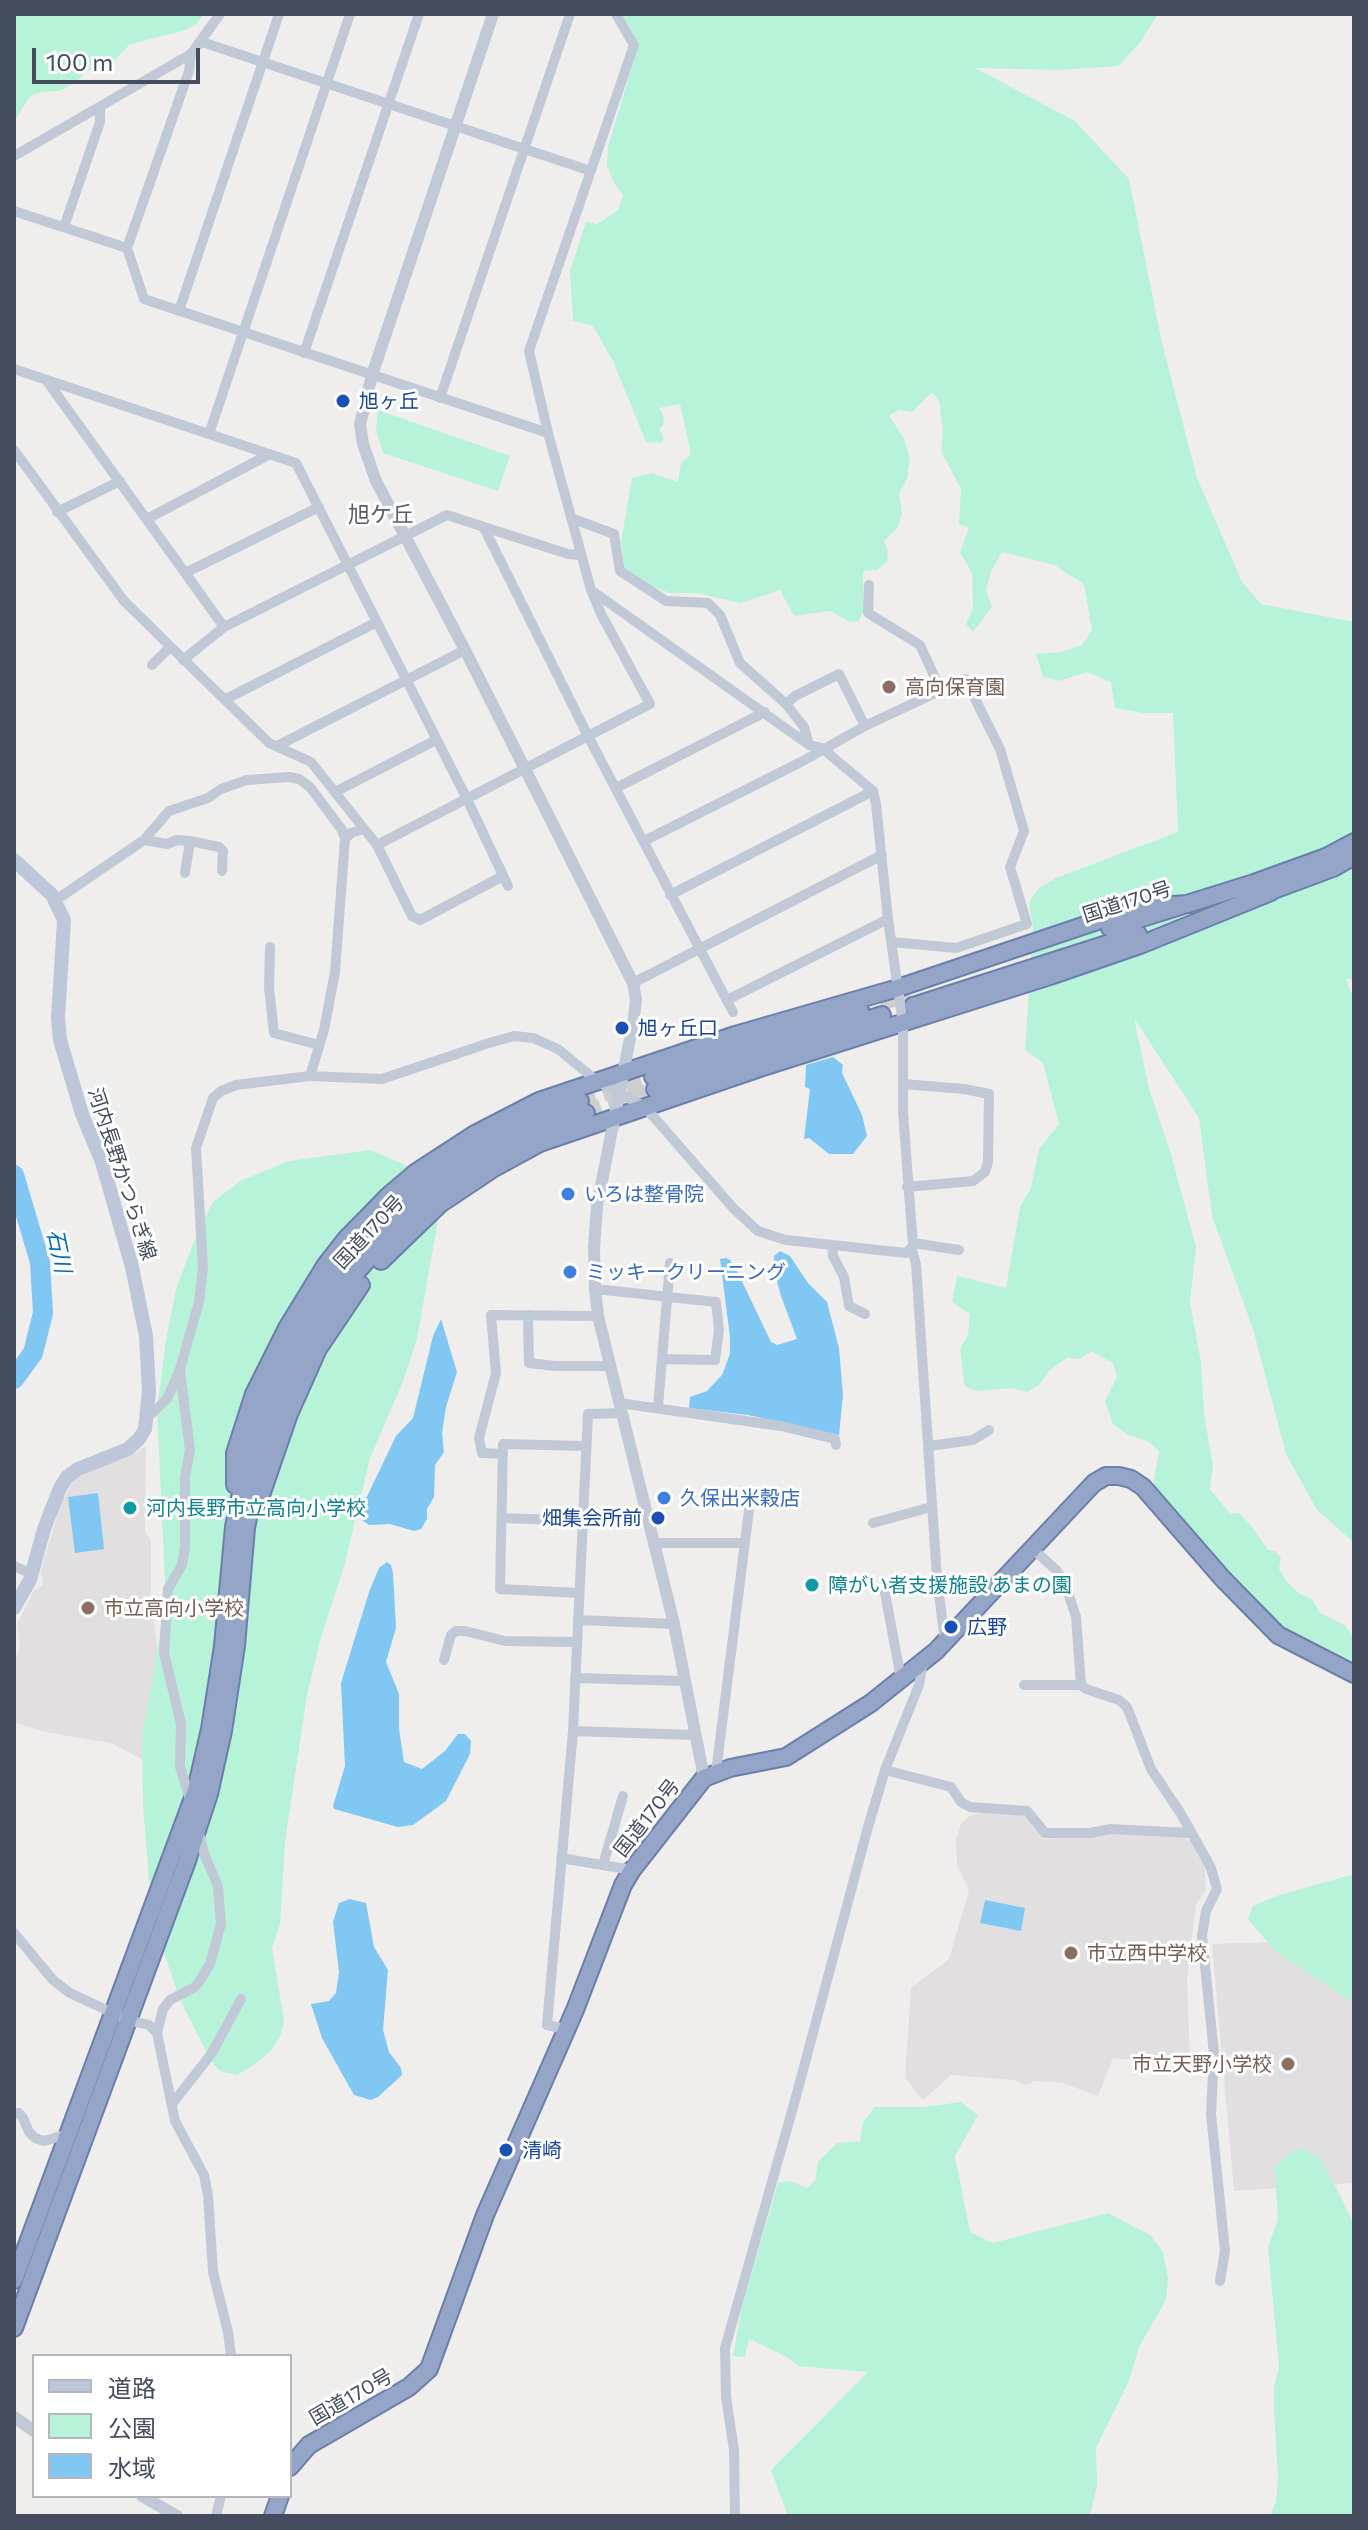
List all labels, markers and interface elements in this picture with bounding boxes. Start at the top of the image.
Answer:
scale bar [36,32,204,82]
text: 100 m [46,47,113,76]
place label: 旭ヶ丘 [359,389,419,413]
marker: 旭ヶ丘 [334,392,352,410]
district label: 旭ケ丘 [348,502,414,528]
place label: 高向保育園 [905,675,1005,699]
marker: 高向保育園 [880,678,898,696]
street label: 国道170号 [1079,876,1175,928]
place label: 旭ヶ丘口 [638,1016,718,1040]
marker: 旭ヶ丘口 [613,1019,631,1037]
street label: 河内長野かつらぎ線 [83,1085,161,1263]
place label: いろは整骨院 [584,1182,704,1206]
marker: いろは整骨院 [559,1185,577,1203]
street label: 国道170号 [329,1190,409,1274]
water label: 石川 [42,1227,76,1275]
place label: ミッキークリーニング [586,1260,786,1284]
marker: ミッキークリーニング [561,1263,579,1281]
place label: 久保出米穀店 [680,1486,800,1510]
marker: 久保出米穀店 [655,1489,673,1507]
place label: 河内長野市立高向小学校 [146,1496,366,1520]
marker: 河内長野市立高向小学校 [121,1499,139,1517]
place label: 畑集会所前 [542,1506,642,1530]
marker: 畑集会所前 [649,1509,667,1527]
place label: 障がい者支援施設 あまの園 [828,1573,1072,1597]
marker: 障がい者支援施設 あまの園 [803,1576,821,1594]
place label: 市立高向小学校 [104,1596,244,1620]
marker: 市立高向小学校 [79,1599,97,1617]
place label: 広野 [967,1615,1007,1639]
marker: 広野 [942,1618,960,1636]
street label: 国道170号 [609,1774,685,1862]
place label: 市立西中学校 [1087,1941,1207,1965]
marker: 市立西中学校 [1062,1944,1080,1962]
place label: 市立天野小学校 [1132,2052,1272,2076]
marker: 市立天野小学校 [1279,2055,1297,2073]
place label: 清崎 [522,2138,562,2162]
marker: 清崎 [497,2141,515,2159]
legend [32,2354,292,2498]
street label: 国道170号 [305,2364,397,2430]
text: 道路 [108,2373,156,2402]
text: 公園 [108,2413,156,2442]
text: 水域 [108,2453,156,2482]

